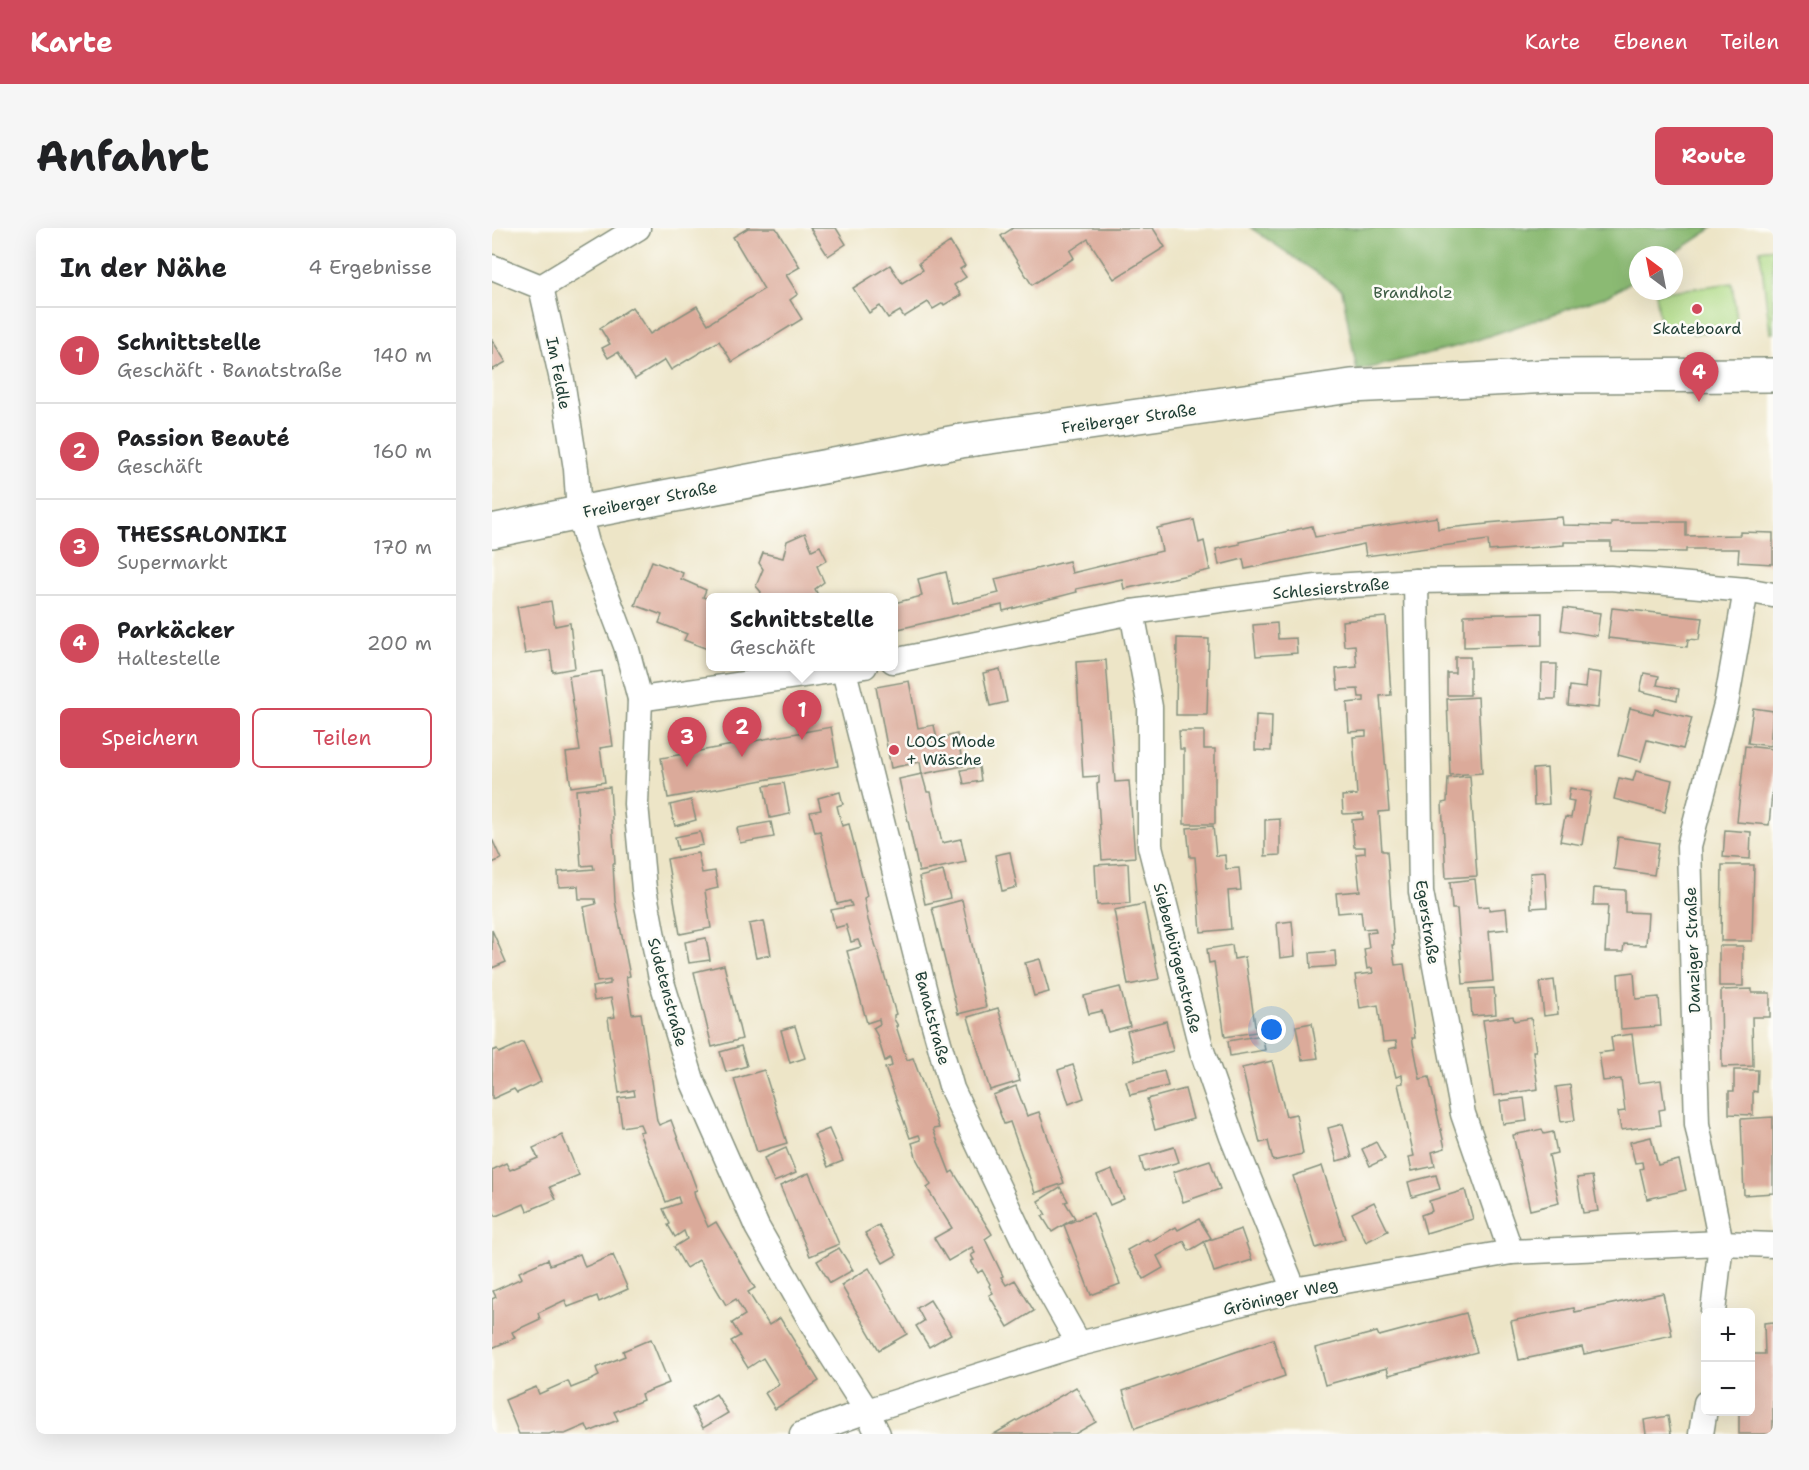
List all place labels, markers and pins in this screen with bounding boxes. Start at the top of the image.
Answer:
marker: Skateboard [1690,302,1704,316]
place label: Skateboard [1653,318,1741,339]
pin: 4 [1680,352,1718,402]
pin: 1 [782,690,822,740]
pin: 2 [722,708,762,757]
pin: 3 [668,718,706,767]
place label: LOOS Mode + Wäsche [906,731,996,770]
marker: LOOS Mode + Wäsche [887,743,901,757]

